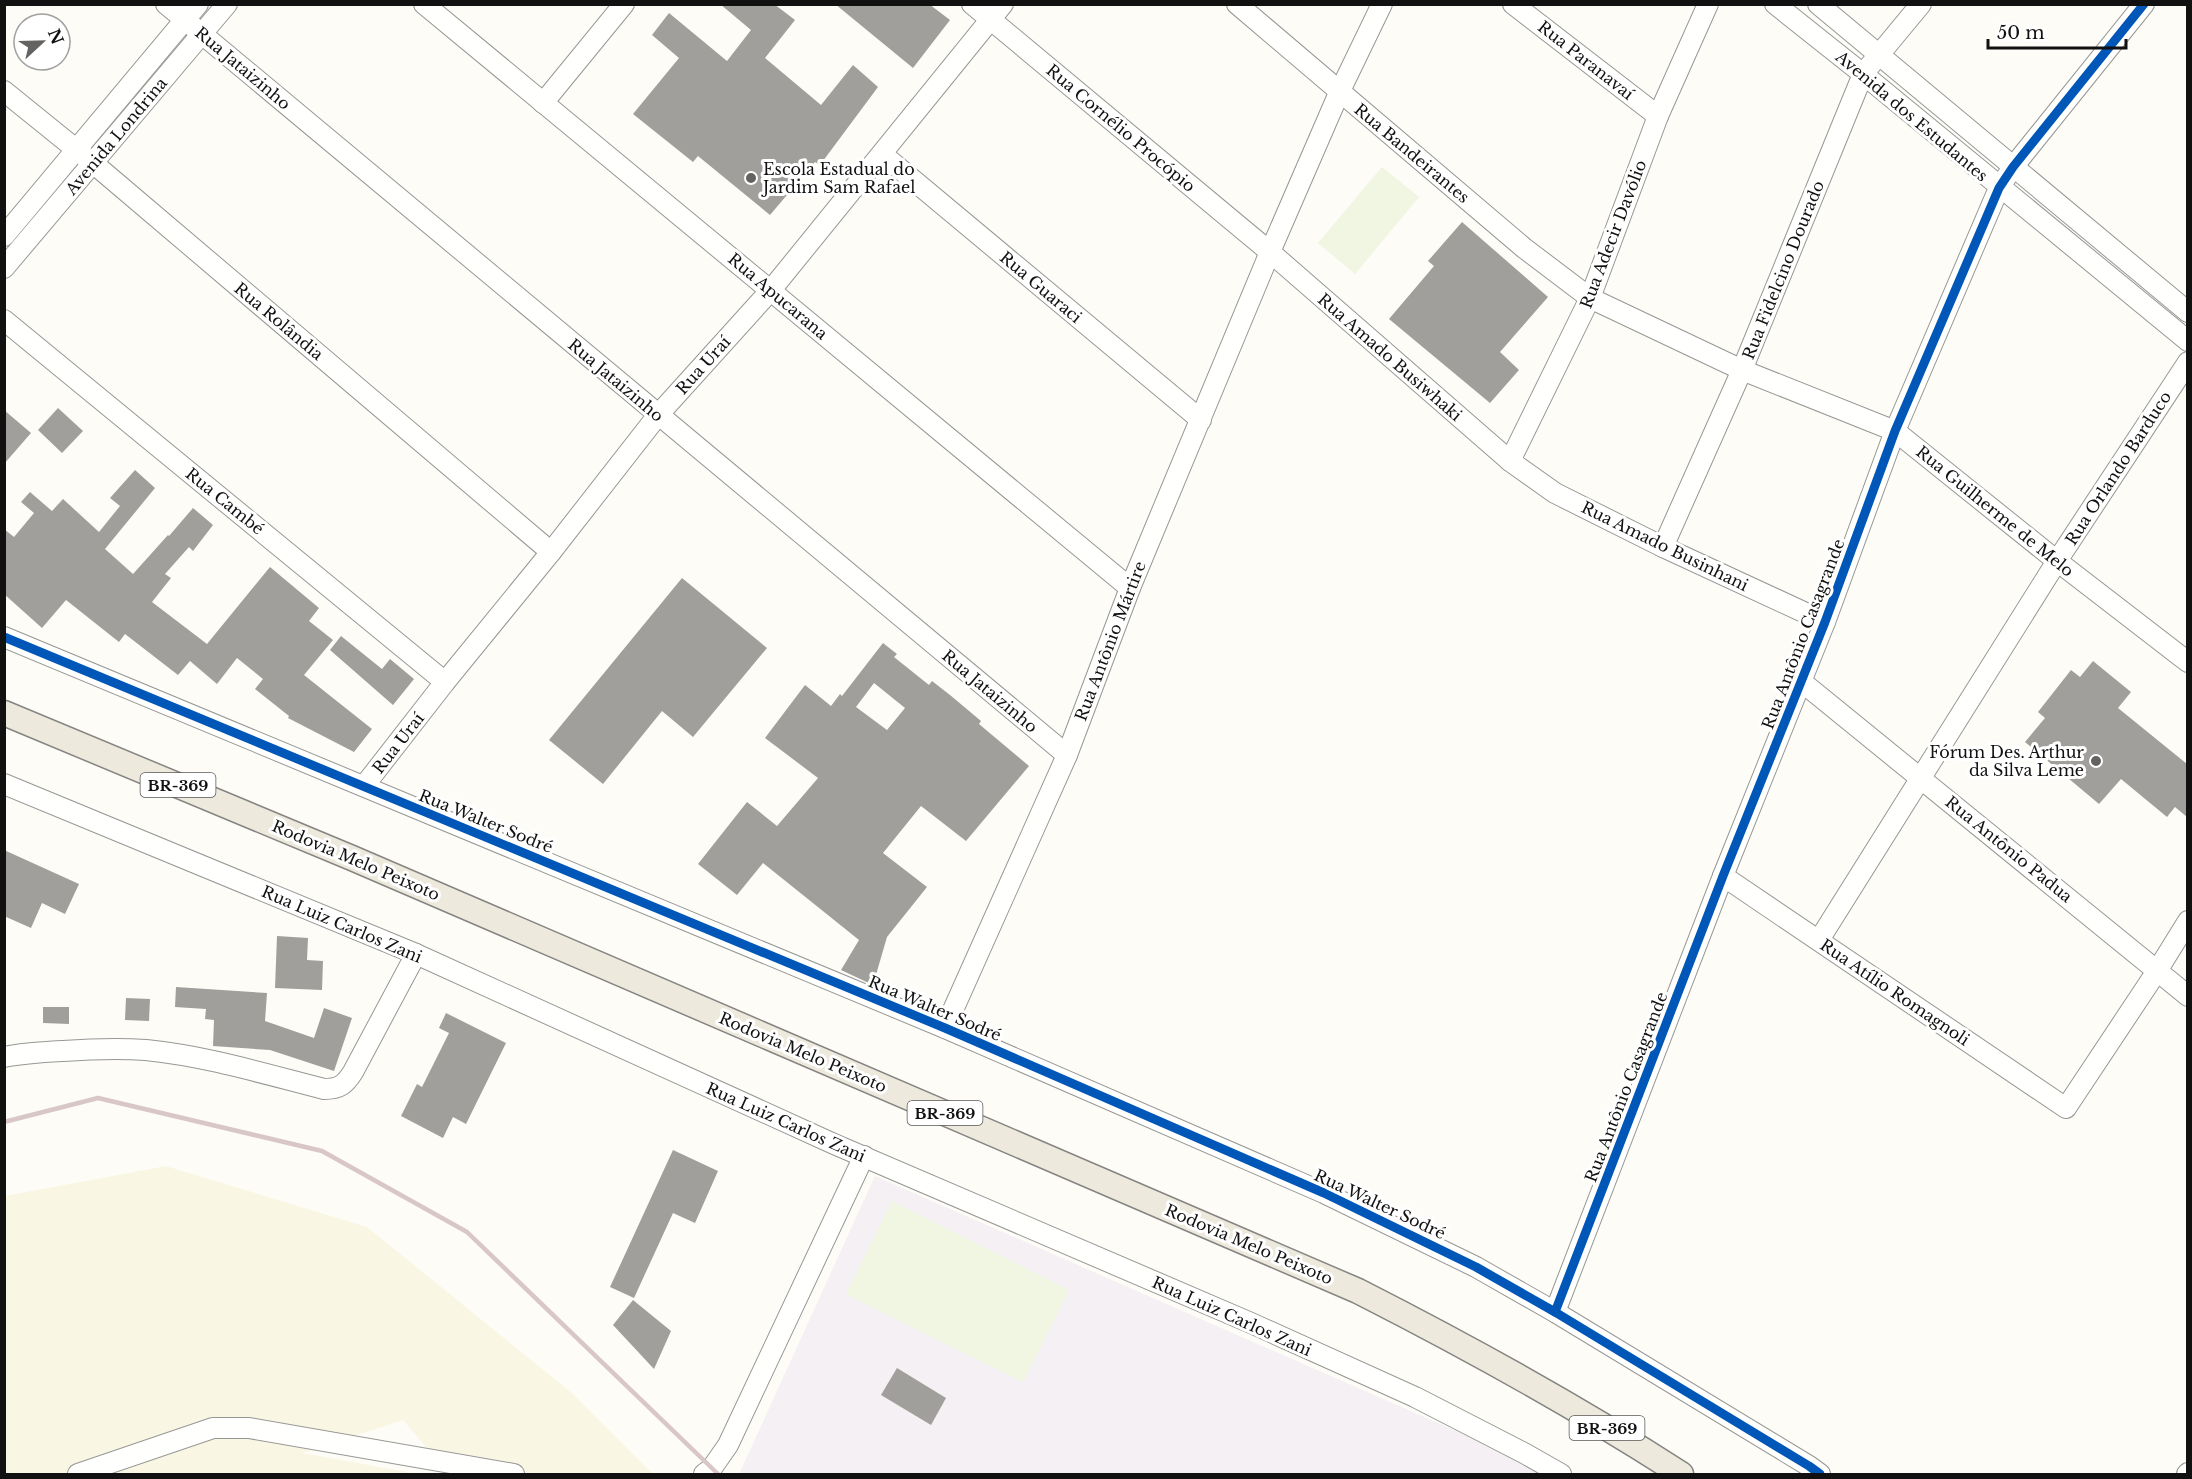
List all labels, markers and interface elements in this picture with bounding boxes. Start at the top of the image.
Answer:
north arrow [12,12,72,72]
scale bar [1988,12,2126,50]
street label: Rua Paranavaí [1534,16,1638,104]
street label: Rua Jataizinho [191,22,295,114]
text: 50 m [1997,22,2045,44]
text: N [44,26,68,47]
street label: Avenida dos Estudantes [1831,46,1992,186]
street label: Rua Cornélio Procópio [1042,60,1200,196]
street label: Avenida Londrina [60,73,171,200]
street label: Rua Bandeirantes [1350,99,1474,207]
street label: Rua Adecir Davólio [1575,157,1651,311]
place label: Escola Estadual do Jardim Sam Rafael [761,159,915,197]
marker: Escola Estadual do Jardim Sam Rafael [744,171,758,185]
street label: Rua Fidelcino Dourado [1738,178,1828,362]
street label: Rua Guaraci [996,247,1086,327]
street label: Rua Apucarana [724,249,832,344]
street label: Rua Rolândia [231,278,328,364]
street label: Rua Amado Busiwhaki [1314,289,1467,425]
street label: Rua Uraí [672,331,735,398]
street label: Rua Jataizinho [564,334,668,426]
street label: Rua Orlando Barduco [2061,387,2175,549]
street label: Rua Guilherme de Melo [1912,441,2078,581]
street label: Rua Cambé [182,463,268,539]
street label: Rua Amado Businhani [1578,497,1752,595]
street label: Rua Antônio Casagrande [1757,536,1849,732]
street label: Rua Antônio Mártire [1070,558,1150,724]
street label: Rua Jataizinho [938,645,1042,737]
street label: Rua Uraí [368,708,428,777]
place label: Fórum Des. Arthur da Silva Leme [1929,742,2084,780]
marker: Fórum Des. Arthur da Silva Leme [2089,754,2103,768]
road number: BR-369 [140,773,216,797]
street label: Rua Walter Sodré [416,785,556,857]
street label: Rua Antônio Padua [1942,792,2077,906]
street label: Rodovia Melo Peixoto [269,816,443,904]
street label: Rua Luiz Carlos Zani [259,881,426,967]
street label: Rua Atílio Romagnoli [1816,934,1974,1050]
street label: Rua Walter Sodré [865,971,1005,1045]
street label: Rua Antônio Casagrande [1580,989,1672,1185]
street label: Rodovia Melo Peixoto [716,1008,890,1096]
street label: Rua Luiz Carlos Zani [703,1078,869,1166]
road number: BR-369 [908,1101,982,1125]
street label: Rua Walter Sodré [1311,1165,1449,1243]
street label: Rodovia Melo Peixoto [1162,1200,1336,1288]
street label: Rua Luiz Carlos Zani [1149,1272,1315,1360]
road number: BR-369 [1570,1416,1644,1440]

